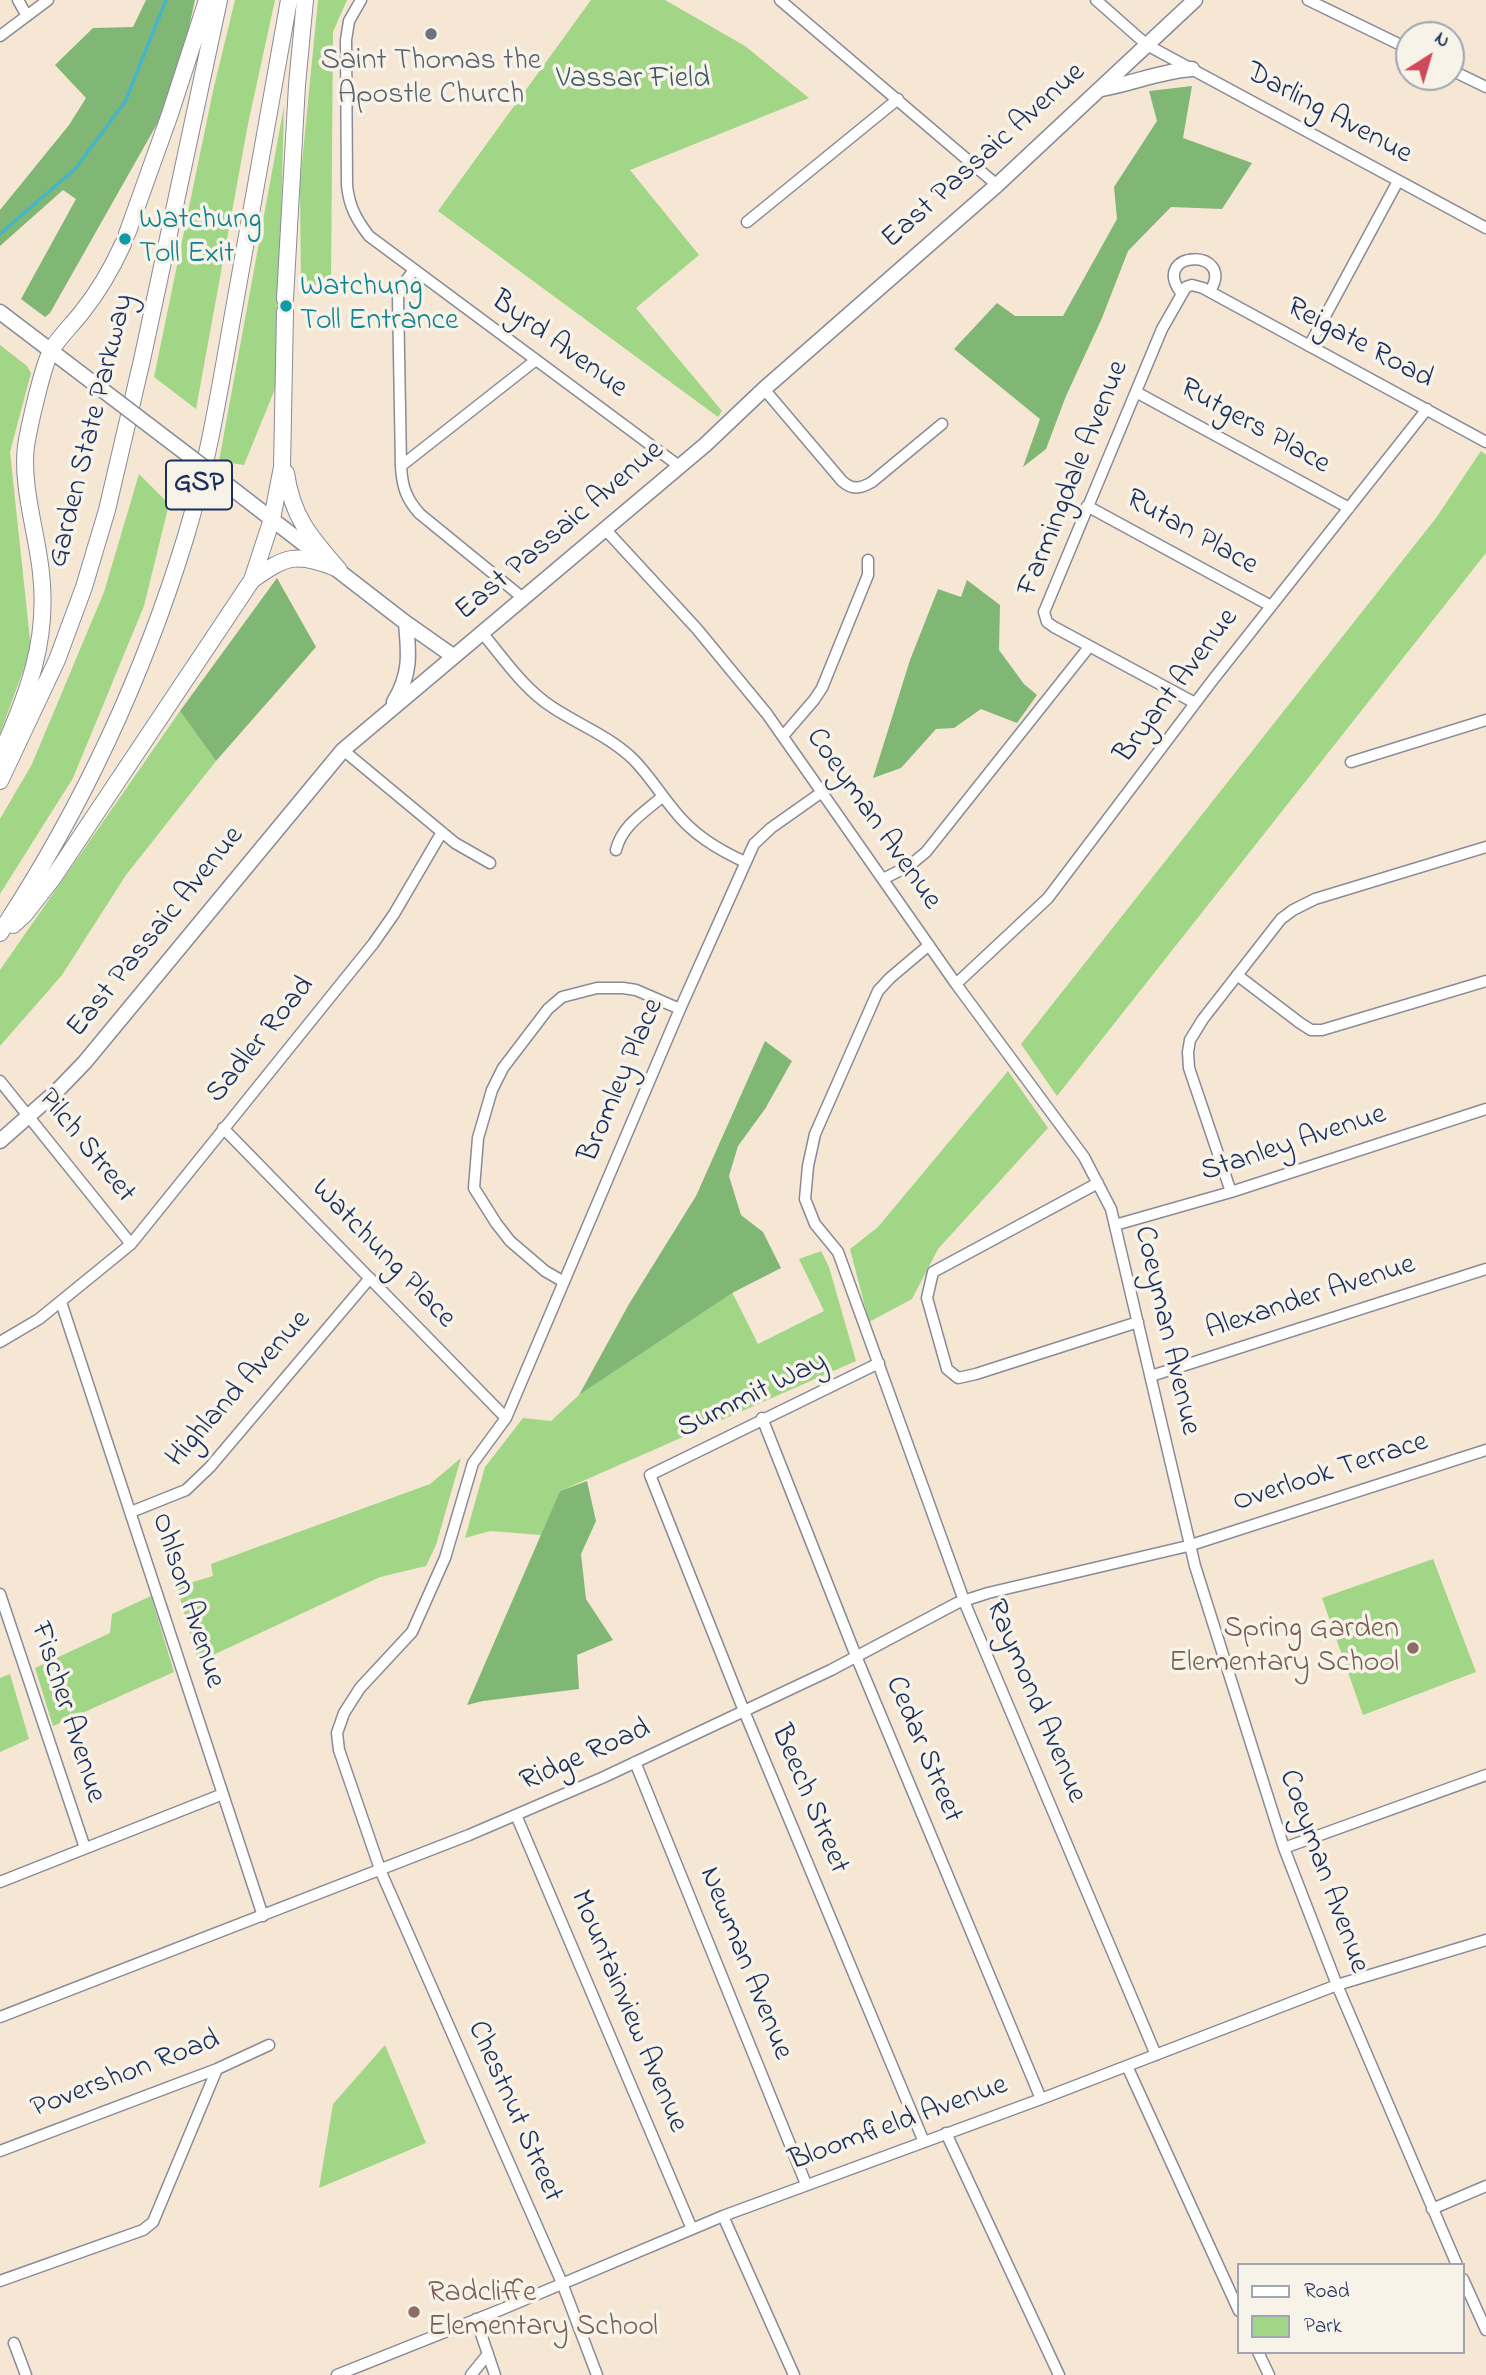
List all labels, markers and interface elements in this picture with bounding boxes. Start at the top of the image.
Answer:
north arrow [1395,21,1465,91]
marker: Saint Thomas the Apostle Church [423,26,439,42]
text: N [1428,26,1455,55]
place label: Saint Thomas the Apostle Church [321,45,541,116]
street label: East Passaic Avenue [876,56,1094,258]
street label: Darling Avenue [1239,56,1417,174]
park label: Vassar Field [556,63,710,99]
place label: Watchung Toll Exit [139,204,261,274]
marker: Watchung Toll Exit [117,231,133,247]
place label: Watchung Toll Entrance [300,271,458,342]
street label: Byrd Avenue [483,284,633,408]
street label: Garden State Parkway [42,291,144,571]
street label: Reigate Road [1279,291,1439,399]
marker: Watchung Toll Entrance [278,298,294,314]
street label: Farmingdale Avenue [1011,356,1139,602]
street label: Rutgers Place [1173,372,1335,484]
street label: East Passaic Avenue [449,434,673,630]
road number: GSP [166,461,232,510]
street label: Rutan Place [1119,483,1263,585]
street label: Bryant Avenue [1108,603,1248,771]
street label: Coeyman Avenue [796,722,948,918]
street label: East Passaic Avenue [61,820,253,1046]
street label: Sadler Road [200,970,324,1112]
street label: Bromley Place [572,994,674,1168]
street label: Pilch Street [28,1083,142,1211]
street label: Stanley Avenue [1197,1098,1391,1192]
street label: Watchung Place [302,1173,462,1337]
street label: Coeyman Avenue [1123,1223,1207,1439]
street label: Alexander Avenue [1202,1248,1420,1350]
street label: Highland Avenue [160,1304,320,1476]
street label: Summit Way [672,1345,834,1449]
street label: Overlook Terrace [1229,1426,1433,1522]
street label: Ohlson Avenue [141,1509,231,1693]
street label: Raymond Avenue [975,1595,1093,1809]
place label: Spring Garden Elementary School [1169,1613,1399,1684]
street label: Fischer Avenue [20,1618,112,1808]
marker: Spring Garden Elementary School [1405,1640,1421,1656]
street label: Cedar Street [875,1671,969,1829]
street label: Ridge Road [515,1712,657,1802]
street label: Beech Street [761,1720,855,1880]
street label: Coeyman Avenue [1269,1765,1375,1979]
street label: Newman Avenue [689,1862,799,2066]
street label: Mountainview Avenue [560,1886,694,2138]
street label: Chestnut Street [457,2016,569,2208]
street label: Povershon Road [27,2024,225,2128]
street label: Bloomfield Avenue [785,2069,1013,2181]
legend [1238,2263,1465,2354]
place label: Radcliffe Elementary School [428,2277,658,2348]
text: Road [1304,2277,1350,2307]
marker: Radcliffe Elementary School [406,2304,422,2320]
text: Park [1304,2312,1342,2342]

